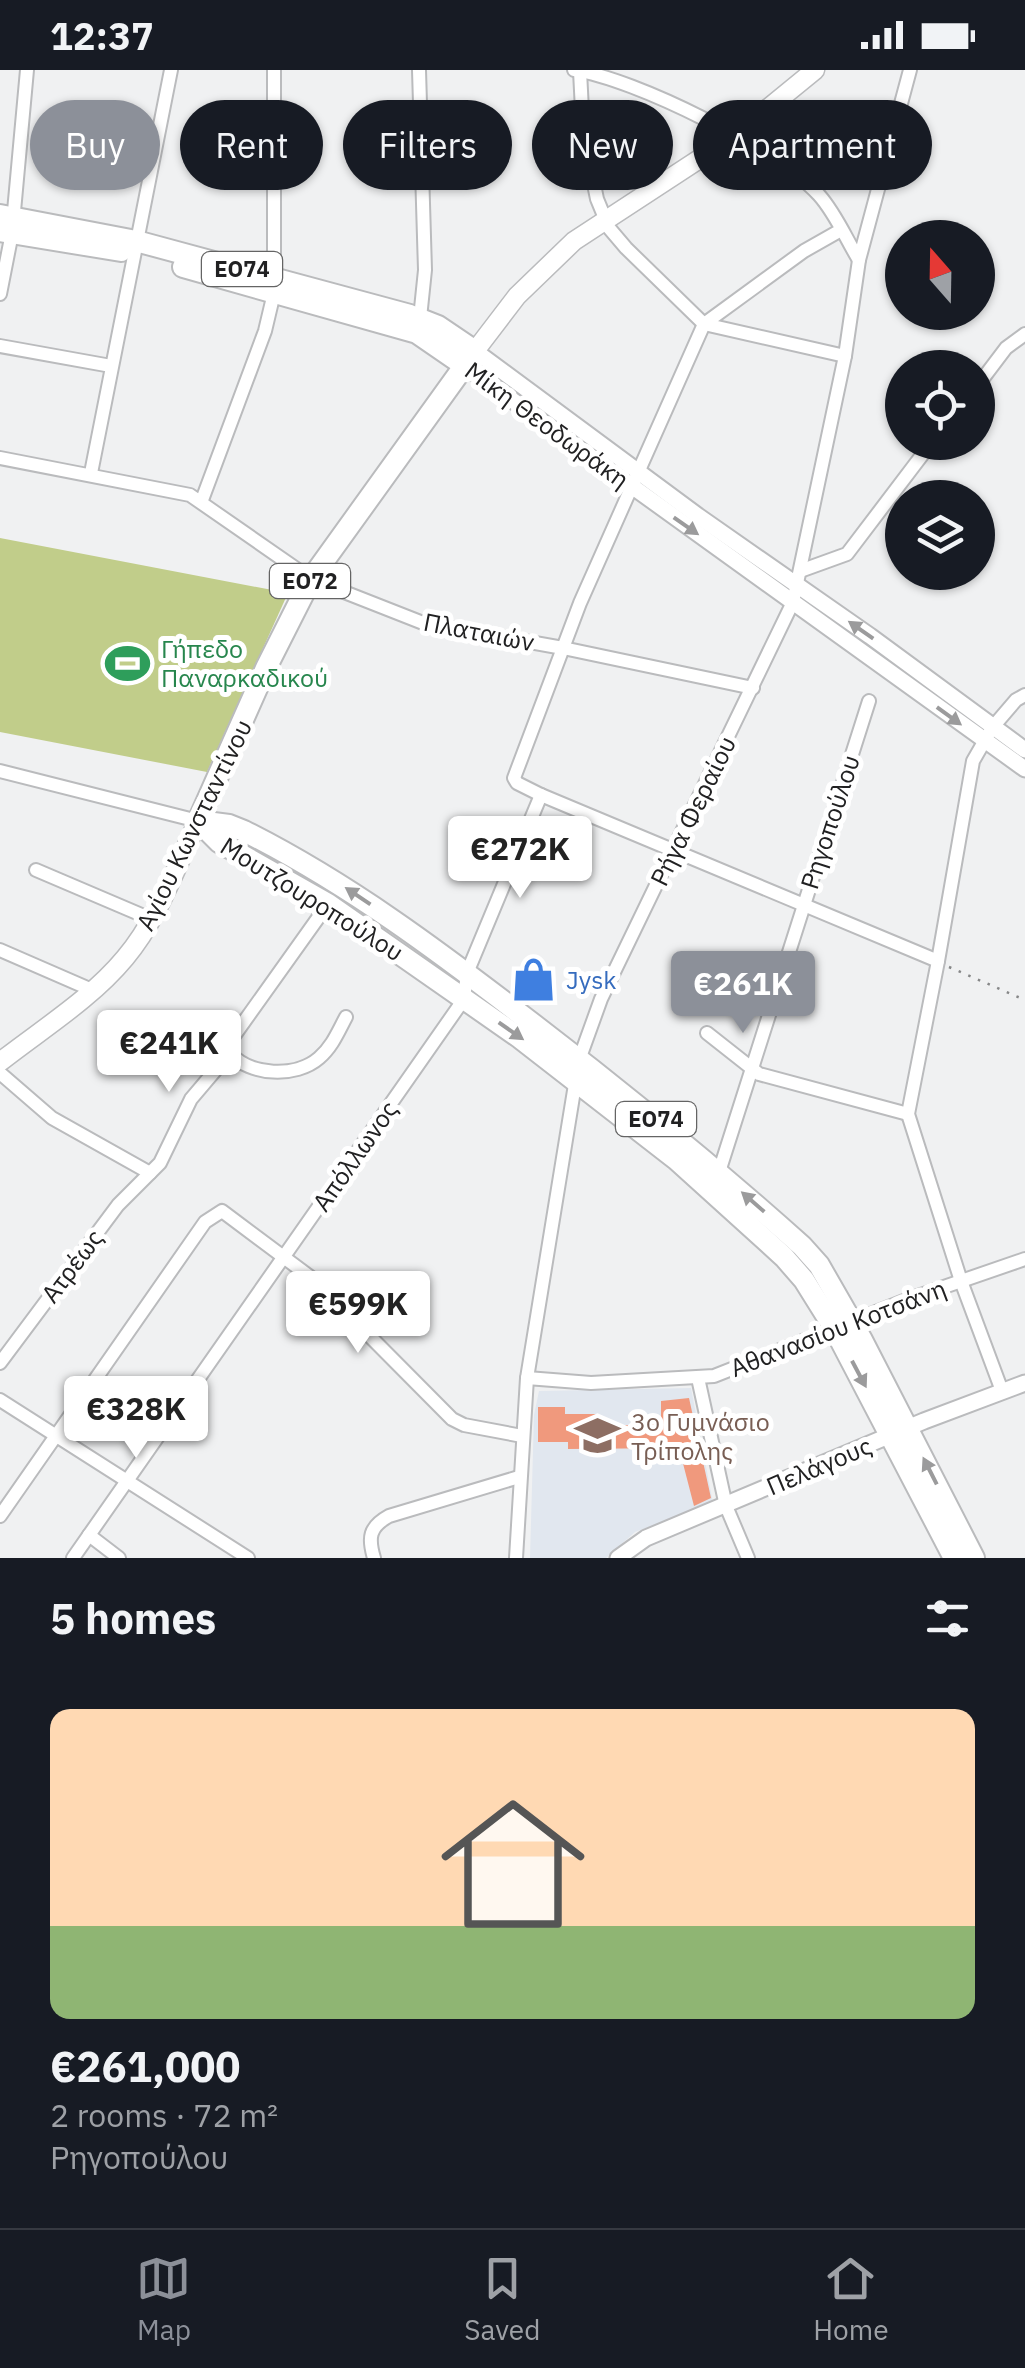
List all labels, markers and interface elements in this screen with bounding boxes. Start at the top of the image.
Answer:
text: 12:37 [50,11,154,60]
chip: Buy [30,100,160,190]
chip: Rent [180,100,323,190]
chip: Filters [343,100,512,190]
chip: New [532,100,673,190]
chip: Apartment [693,100,932,190]
north arrow [885,220,995,330]
map controls [885,220,995,590]
road number: ΕΟ74 [202,252,282,286]
button: locate [885,350,995,460]
street label: Μίκη Θεοδωράκη [459,354,636,495]
button: layers [885,480,995,590]
one-way arrow [672,516,699,535]
road number: ΕΟ72 [270,564,350,598]
street label: Πλαταιών [421,605,537,658]
one-way arrow [848,621,875,641]
place label: Γήπεδο Παναρκαδικού [161,632,328,694]
sports icon: Γήπεδο Παναρκαδικού [104,639,152,687]
one-way arrow [936,706,963,725]
street label: Αγίου Κωνσταντίνου [128,714,259,936]
street label: Ρήγα Φεραίου [642,730,743,891]
street label: Ρηγοπούλου [792,750,867,893]
pin: €272K [450,816,590,901]
text: €272K [470,827,570,869]
street label: Μουτζουροπούλου [215,829,410,968]
one-way arrow [344,888,372,906]
pin: €261K [673,951,813,1036]
shop icon: Jysk [509,956,557,1004]
text: €261K [693,962,793,1004]
place label: Jysk [566,963,616,996]
pin: €241K [99,1010,239,1095]
text: €241K [119,1021,219,1063]
one-way arrow [497,1021,524,1040]
street label: Απόλλωνος [304,1094,405,1218]
road number: ΕΟ74 [616,1102,696,1136]
one-way arrow [741,1192,766,1214]
street label: Ατρέως [33,1222,110,1309]
pin: €599K [288,1271,428,1356]
street label: Αθανασίου Κοτσάνη [725,1271,951,1384]
text: €599K [308,1282,408,1324]
one-way arrow [851,1360,868,1389]
pin: €328K [66,1376,206,1461]
text: €328K [86,1387,186,1429]
place label: 3ο Γυμνάσιο Τρίπολης [631,1405,770,1467]
school or university icon: 3ο Γυμνάσιο Τρίπολης [574,1412,622,1460]
street label: Πελάγους [761,1429,877,1502]
one-way arrow [922,1456,939,1485]
text: 5 homes [50,1591,216,1646]
icon: filters [920,1591,975,1646]
icon: home [423,1774,603,1954]
text: €261,000 [50,2039,241,2094]
text: 2 rooms · 72 m² [50,2094,278,2136]
text: Ρηγοπούλου [50,2136,229,2178]
tab: Map [136,2251,191,2348]
tab: Saved [464,2251,540,2348]
tab: Home [813,2251,889,2348]

